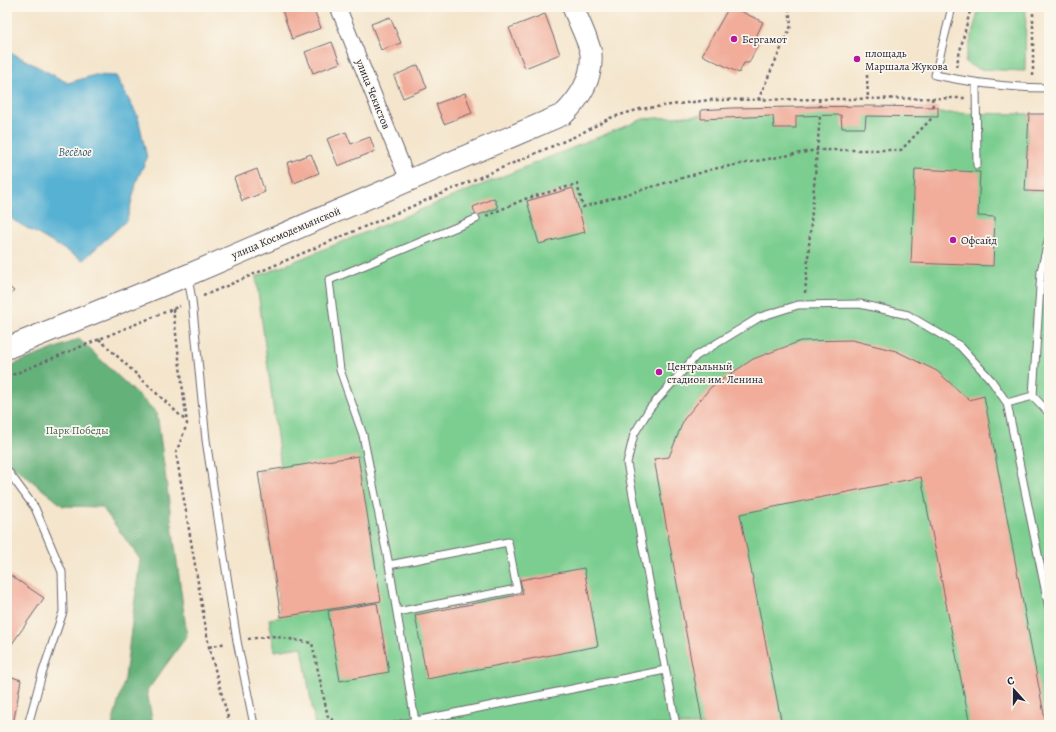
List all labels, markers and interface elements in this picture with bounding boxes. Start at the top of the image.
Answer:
place label: Бергамот [742,32,787,47]
marker: Бергамот [729,34,739,44]
place label: площадь Маршала Жукова [865,46,949,74]
marker: площадь Маршала Жукова [852,54,862,64]
street label: улица Чекистов [352,56,394,131]
water label: Весёлое [58,144,92,160]
street label: улица Космодемьянской [228,203,343,263]
place label: Офсайд [961,233,997,248]
marker: Офсайд [948,235,958,245]
place label: Центральный стадион им. Ленина [667,359,764,387]
marker: Центральный стадион им. Ленина [654,367,664,377]
park label: Парк Победы [45,423,109,438]
north arrow [994,670,1034,710]
text: С [1005,673,1017,689]

